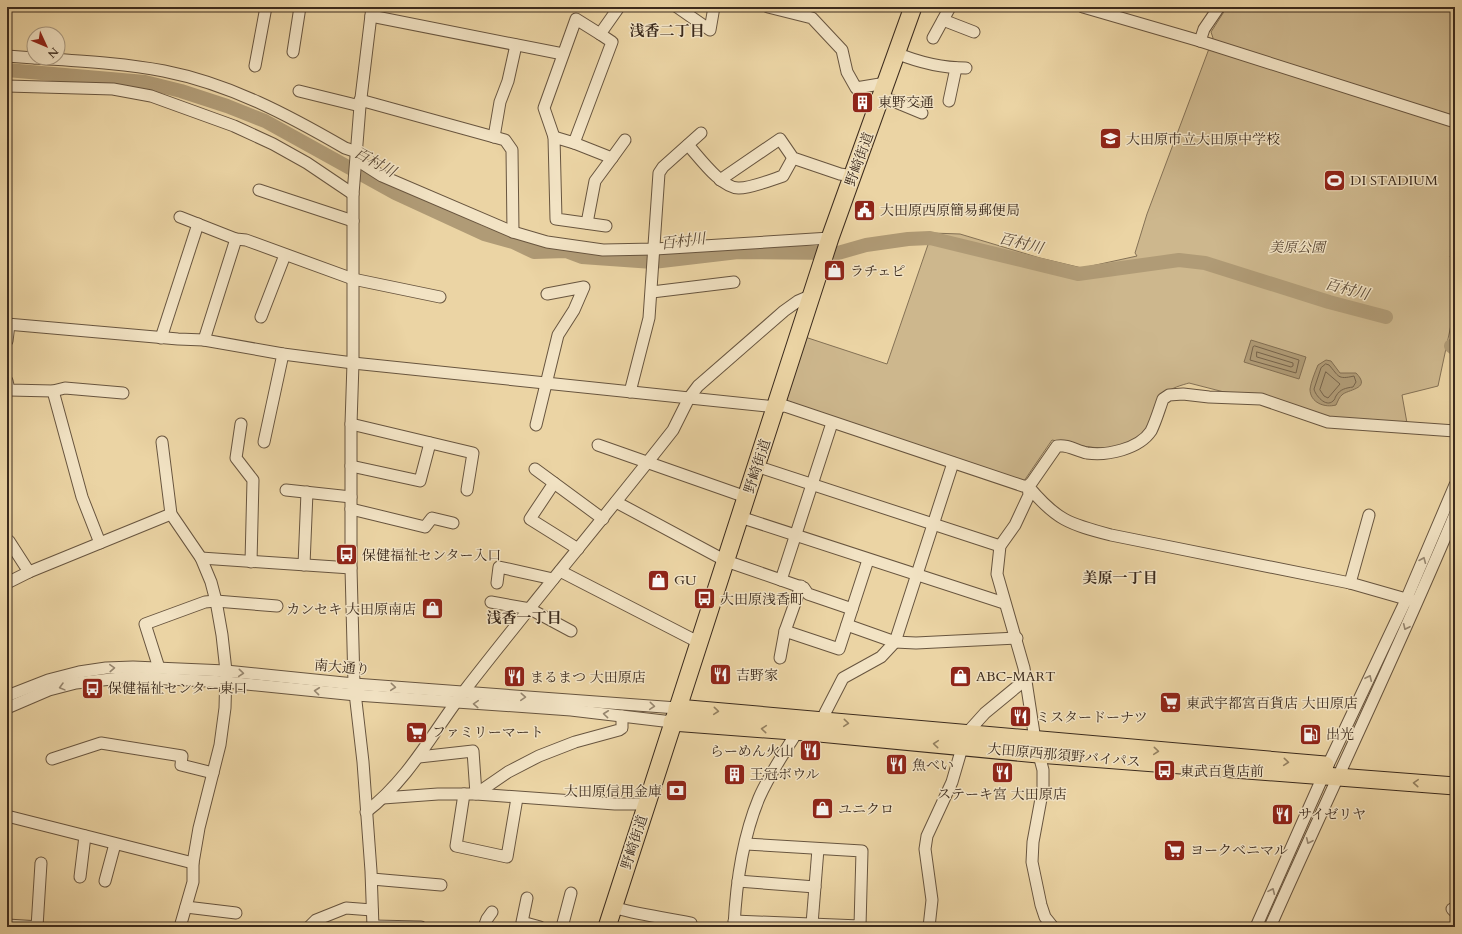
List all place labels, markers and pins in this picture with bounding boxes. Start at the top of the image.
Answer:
building icon: 東野交通 [850,89,876,115]
place label: 東野交通 [878,93,934,112]
school or university icon: 大田原市立大田原中学校 [1098,126,1124,152]
place label: 大田原市立大田原中学校 [1126,130,1280,149]
sports icon: DI STADIUM [1322,167,1348,193]
place label: DI STADIUM [1350,171,1438,190]
public building icon: 大田原西原簡易郵便局 [852,197,878,223]
place label: 大田原西原簡易郵便局 [880,201,1020,220]
shop icon: ラチェピ [822,258,848,284]
place label: ラチェピ [850,262,906,281]
bus stop icon: 保健福祉センター入口 [333,542,359,568]
place label: 保健福祉センター入口 [362,546,501,565]
shop icon: GU [646,567,672,593]
place label: GU [674,571,697,590]
bus stop icon: 大田原浅香町 [692,586,718,612]
place label: 大田原浅香町 [720,590,804,609]
shop icon: カンセキ 大田原南店 [419,596,445,622]
place label: カンセキ 大田原南店 [286,600,416,619]
restaurant icon: 吉野家 [708,662,734,688]
shop icon: ABC-MART [948,663,974,689]
restaurant icon: まるまつ 大田原店 [502,664,528,690]
place label: 吉野家 [736,666,778,685]
place label: ABC-MART [976,667,1056,686]
place label: まるまつ 大田原店 [530,668,646,687]
bus stop icon: 保健福祉センター東口 [80,675,106,701]
place label: 保健福祉センター東口 [108,679,247,698]
supermarket icon: 東武宇都宮百貨店 大田原店 [1157,690,1183,716]
place label: 東武宇都宮百貨店 大田原店 [1186,694,1358,713]
restaurant icon: ミスタードーナツ [1007,704,1033,730]
place label: ミスタードーナツ [1036,708,1148,727]
supermarket icon: ファミリーマート [404,719,430,745]
fuel station icon: 出光 [1297,721,1323,747]
place label: ファミリーマート [432,723,544,742]
place label: 出光 [1326,725,1354,744]
restaurant icon: らーめん火山 [797,738,823,764]
place label: らーめん火山 [710,742,794,761]
restaurant icon: 魚べい [883,752,909,778]
place label: 魚べい [912,756,954,775]
bus stop icon: 東武百貨店前 [1151,758,1177,784]
restaurant icon: ステーキ宮 大田原店 [989,759,1015,785]
building icon: 王冠ボウル [721,761,747,787]
place label: 東武百貨店前 [1180,762,1264,781]
place label: 王冠ボウル [750,765,820,784]
bank icon: 大田原信用金庫 [664,778,690,804]
place label: 大田原信用金庫 [564,782,662,801]
place label: ステーキ宮 大田原店 [937,785,1067,804]
shop icon: ユニクロ [809,796,835,822]
place label: ユニクロ [838,800,894,819]
restaurant icon: サイゼリヤ [1270,801,1296,827]
place label: サイゼリヤ [1298,805,1366,824]
supermarket icon: ヨークベニマル [1162,837,1188,863]
place label: ヨークベニマル [1190,841,1288,860]

